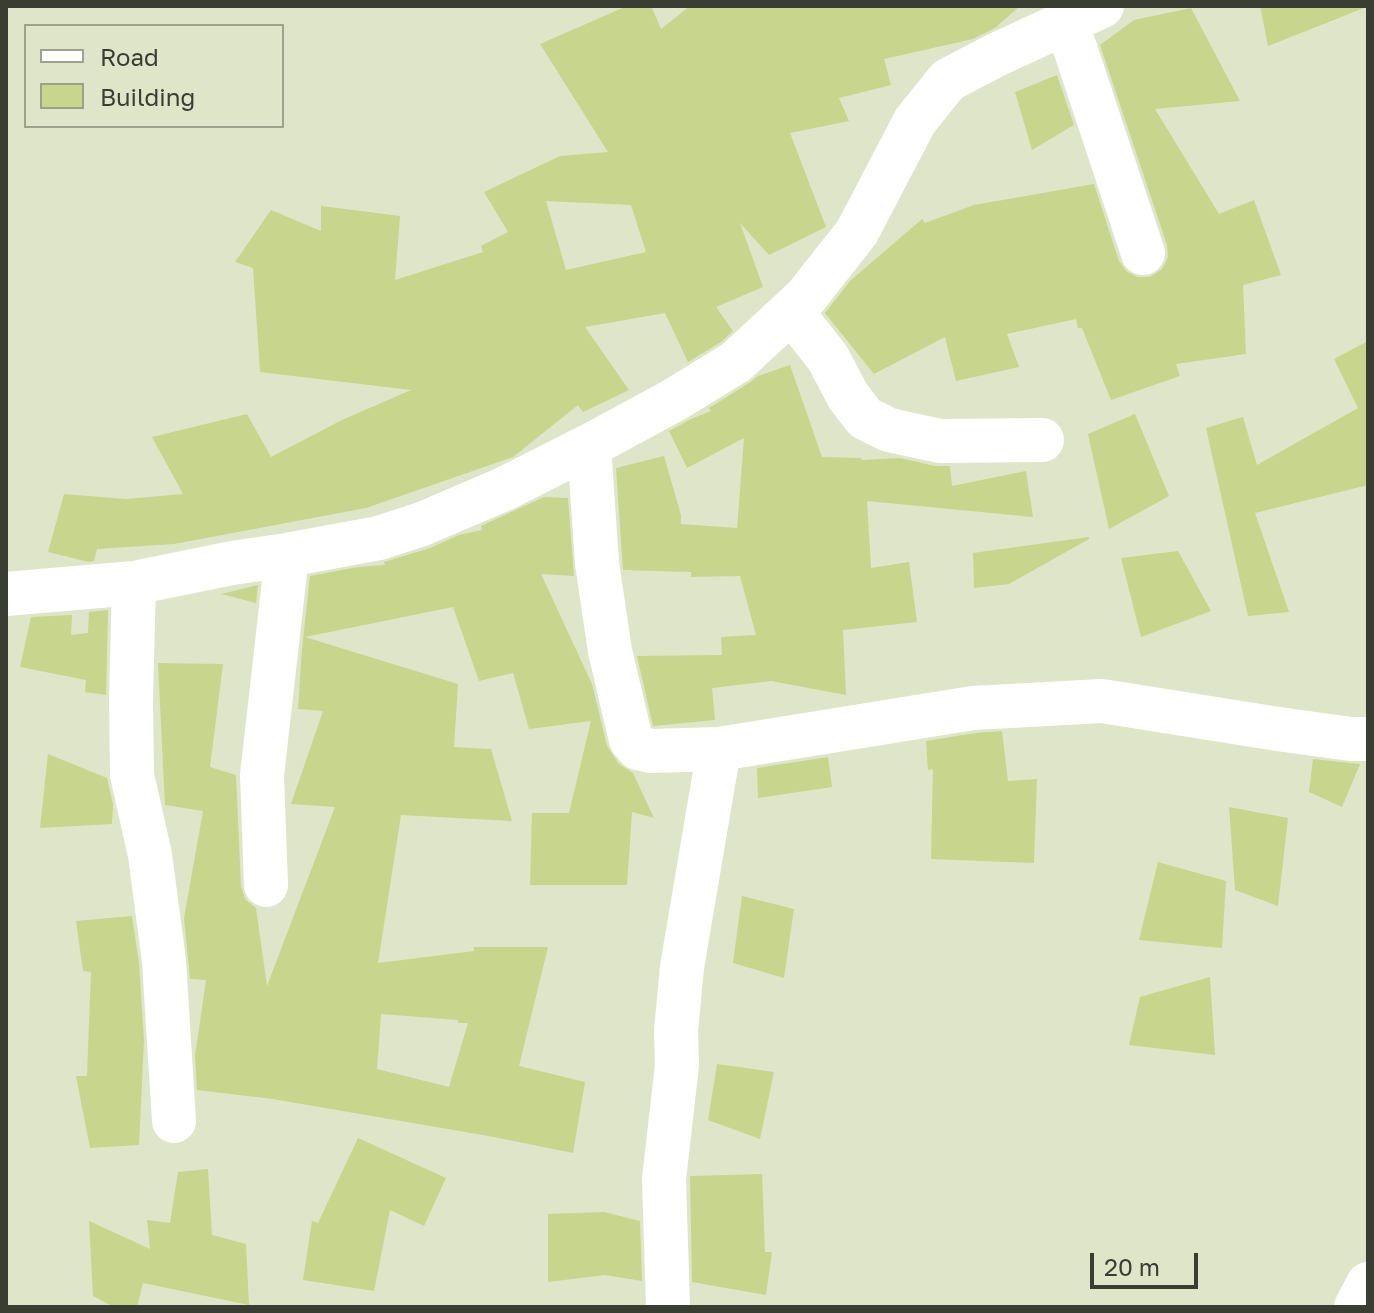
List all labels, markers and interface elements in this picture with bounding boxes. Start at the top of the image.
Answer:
legend [24,24,284,128]
text: Road [100,42,159,71]
text: Building [100,82,195,111]
scale bar [1094,1237,1202,1287]
text: 20 m [1104,1252,1160,1281]

